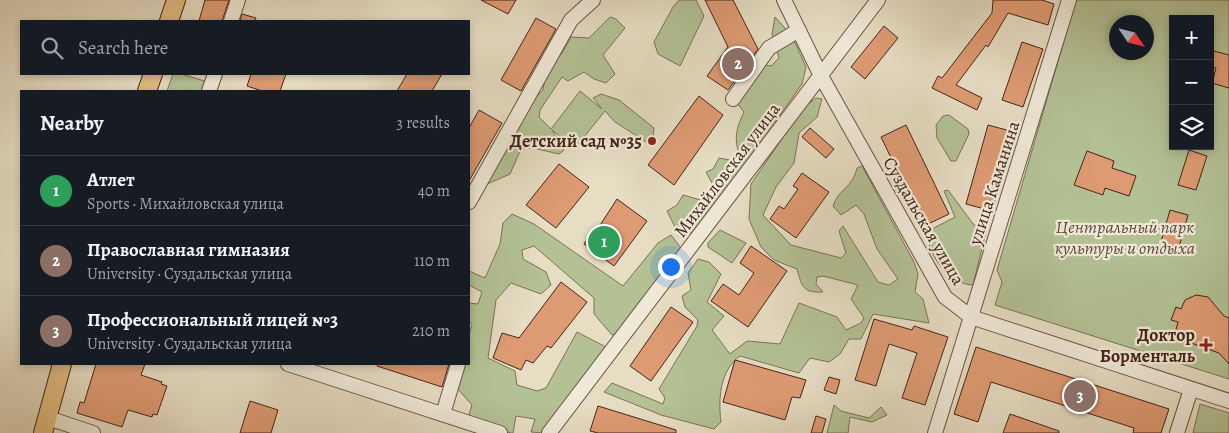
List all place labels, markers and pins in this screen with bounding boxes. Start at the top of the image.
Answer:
pin: 2 [722,45,754,83]
place label: Детский сад №35 [510,129,642,153]
marker: Детский сад №35 [646,135,658,147]
pin: 1 [588,223,620,261]
place label: Доктор Борменталь [1100,323,1196,368]
marker: Доктор Борменталь [1199,338,1213,352]
pin: 3 [1064,377,1096,415]

